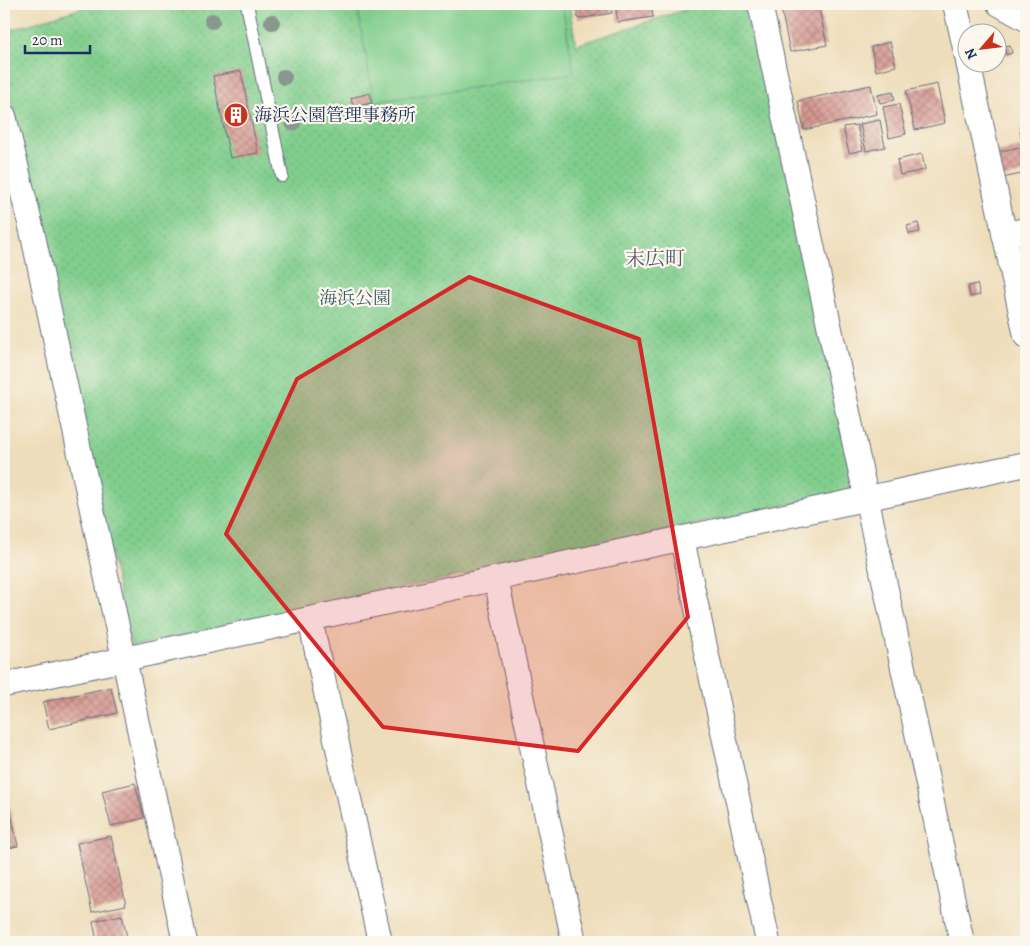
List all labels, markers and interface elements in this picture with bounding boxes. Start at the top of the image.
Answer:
scale bar [25,22,90,54]
north arrow [958,22,1008,72]
text: 20 m [32,30,63,50]
text: N [960,45,982,63]
building icon: 海浜公園管理事務所 [223,102,249,128]
place label: 海浜公園管理事務所 [254,103,416,127]
district label: 末広町 [625,245,685,272]
park label: 海浜公園 [319,286,391,310]

